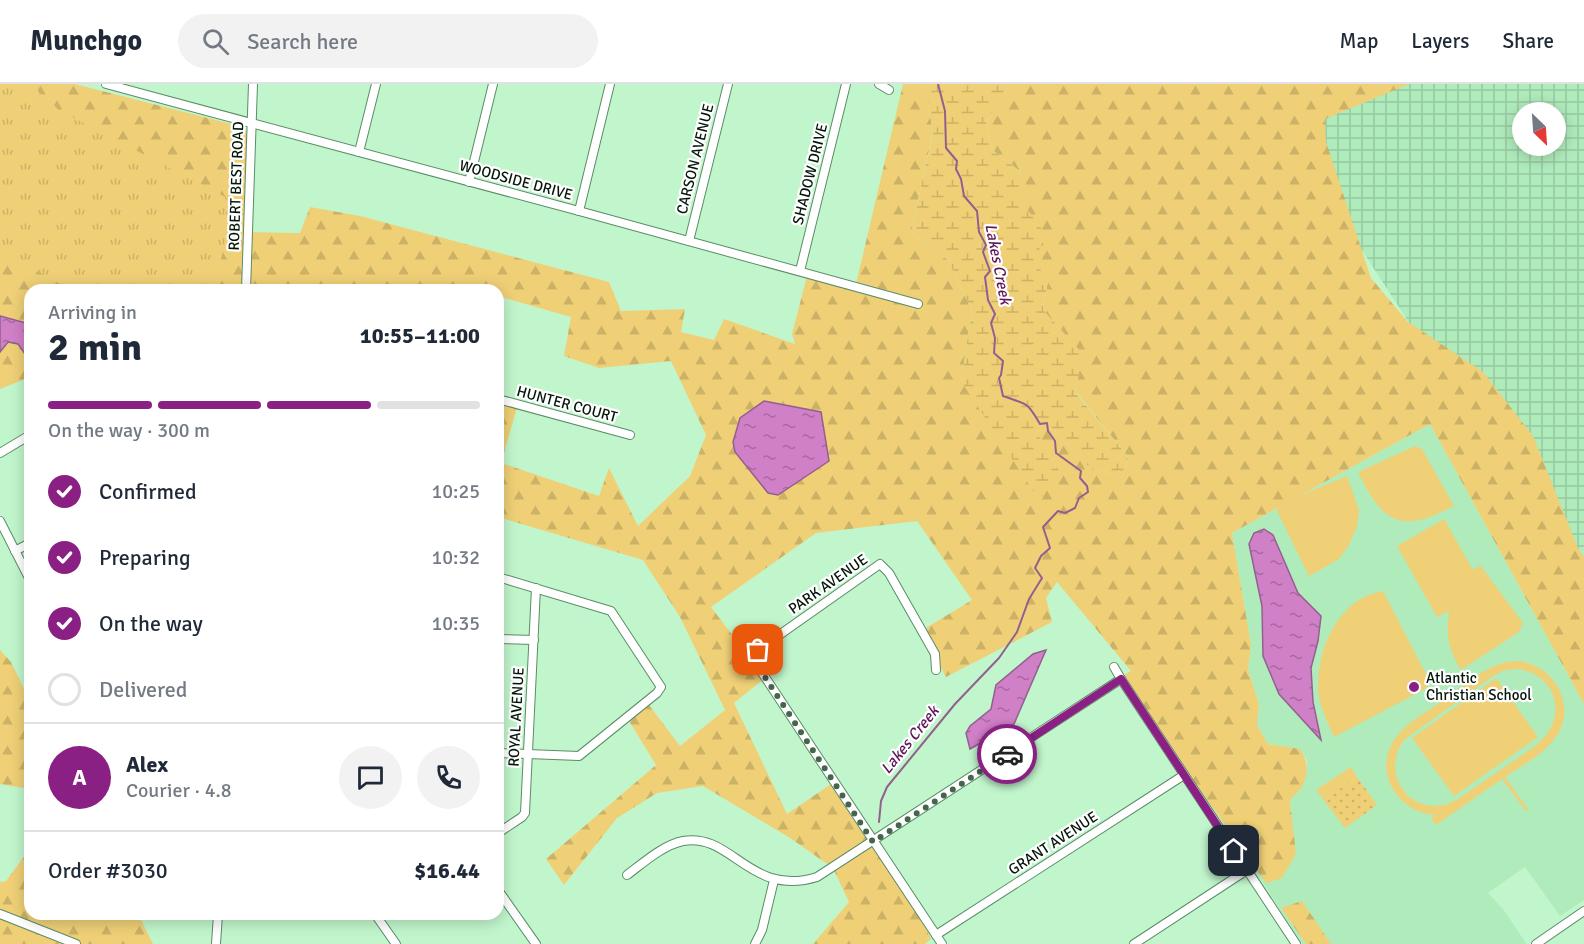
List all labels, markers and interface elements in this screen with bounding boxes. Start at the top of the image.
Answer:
search box [178,14,598,68]
text: Munchgo [30,24,142,58]
icon: search [199,25,232,58]
text: Search here [247,28,358,55]
text: Map [1340,28,1378,54]
text: Layers [1411,28,1469,54]
text: Share [1502,28,1554,54]
street label: CARSON AVENUE [673,102,717,216]
north arrow [1512,102,1566,156]
map controls [1512,102,1566,156]
street label: ROBERT BEST ROAD [225,121,247,251]
street label: SHADOW DRIVE [789,122,831,226]
street label: WOODSIDE DRIVE [457,156,575,204]
water label: Lakes Creek [980,222,1016,308]
text: Arriving in [48,300,137,325]
text: 10:55–11:00 [360,322,480,349]
text: 2 min [48,323,142,371]
street label: HUNTER COURT [515,382,620,426]
text: On the way · 300 m [48,418,210,443]
icon: check [48,475,81,508]
text: Confirmed [99,478,197,505]
text: 10:25 [431,479,480,504]
icon: check [48,541,81,574]
text: Preparing [99,544,191,571]
text: 10:32 [431,545,480,570]
street label: PARK AVENUE [785,550,871,618]
icon: check [48,607,81,640]
text: On the way [99,610,203,637]
text: 10:35 [431,611,480,636]
pin [732,624,783,675]
icon: bag [741,633,774,666]
street label: ROYAL AVENUE [504,667,528,767]
place label: Atlantic Christian School [1426,669,1532,704]
text: Delivered [99,676,187,703]
marker: Atlantic Christian School [1407,680,1421,694]
water label: Lakes Creek [876,700,945,778]
courier [977,724,1037,784]
icon: car [991,738,1024,771]
button: chat [339,746,402,809]
button: phone [417,746,480,809]
text: Alex [126,751,168,778]
text: A [72,764,87,791]
text: Courier · 4.8 [126,778,232,803]
street label: GRANT AVENUE [1005,807,1101,879]
pin [1208,825,1259,876]
icon: home [1217,834,1250,867]
text: Order #3030 [48,857,168,884]
text: $16.44 [414,857,480,884]

